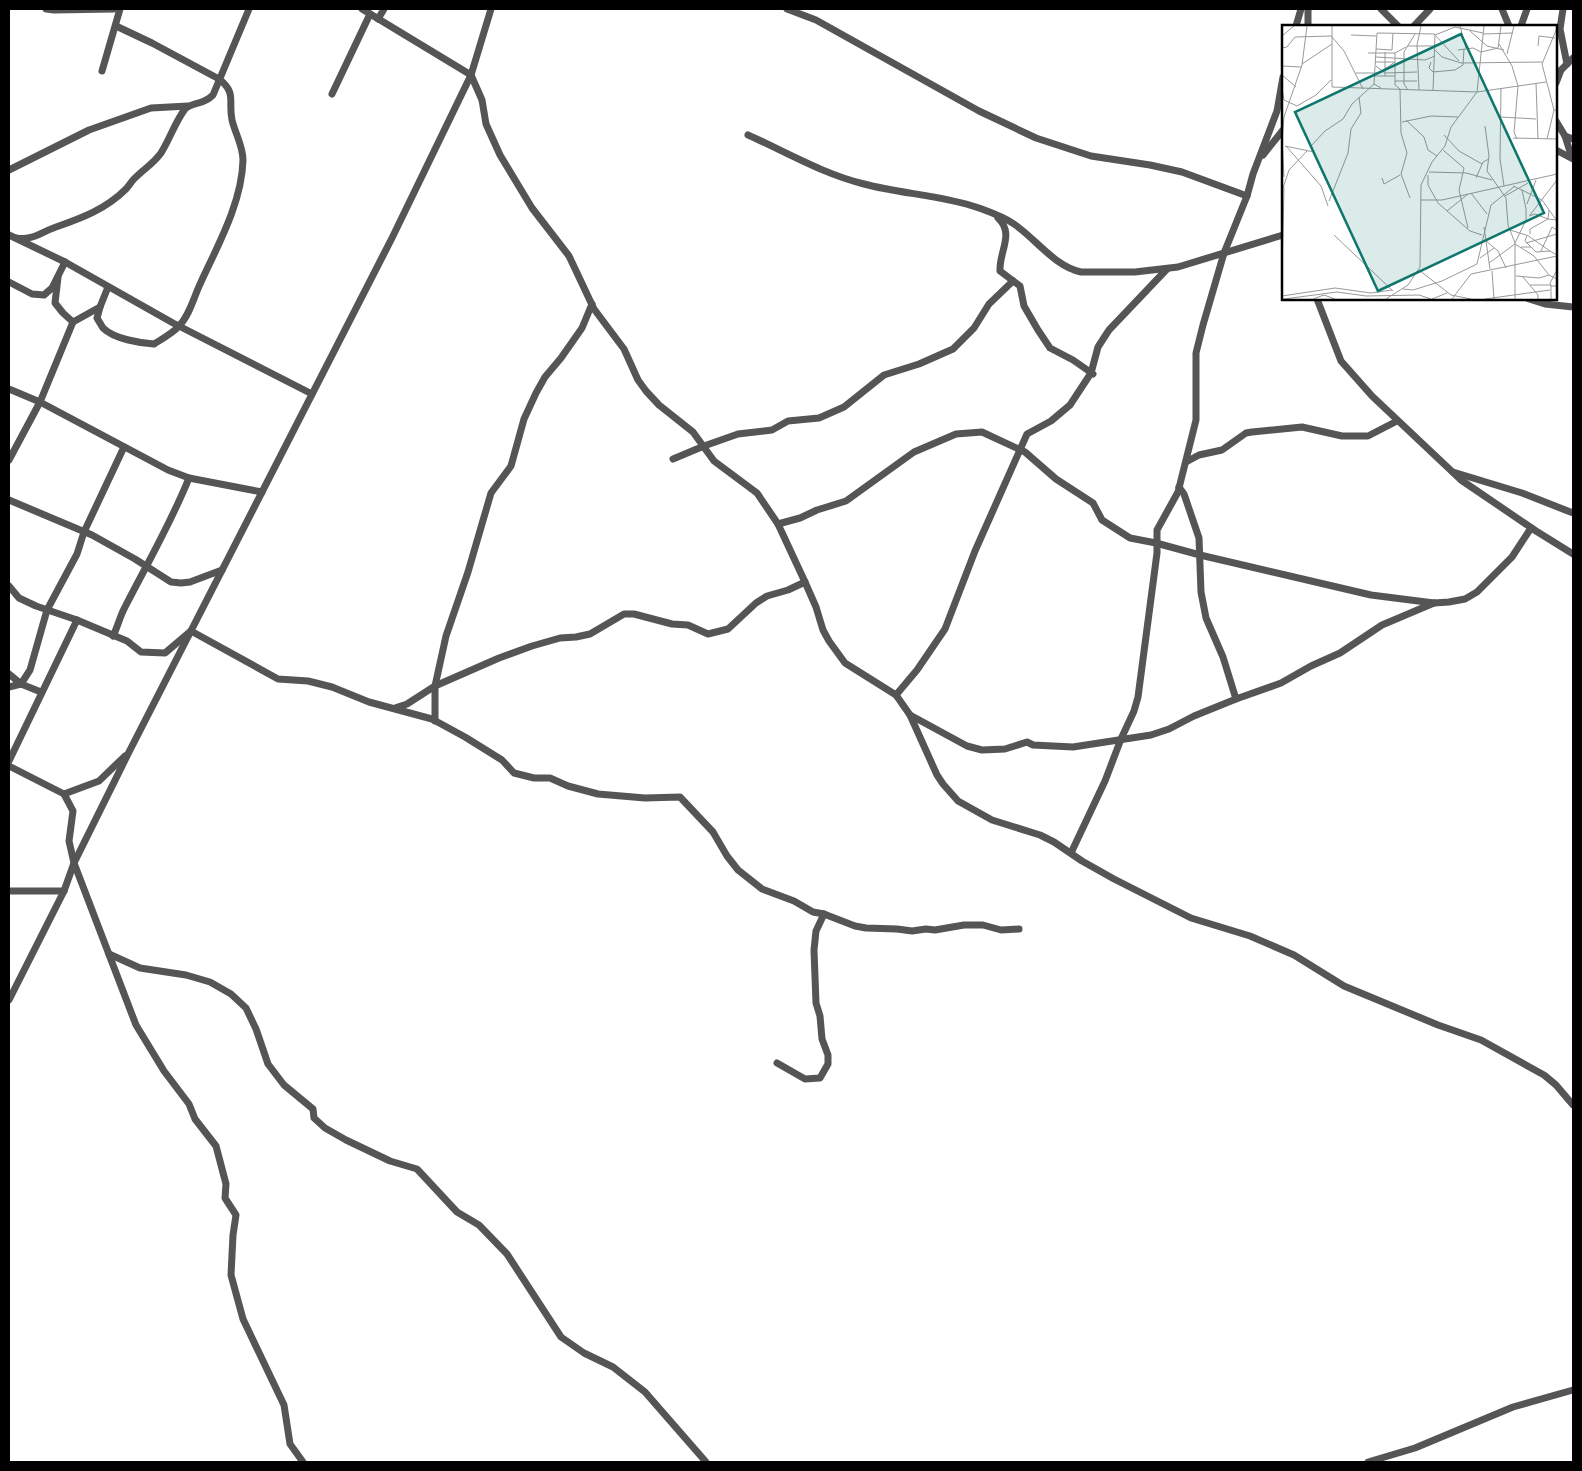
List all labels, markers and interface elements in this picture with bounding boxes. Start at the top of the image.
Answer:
inset map [1282,25,1557,300]

